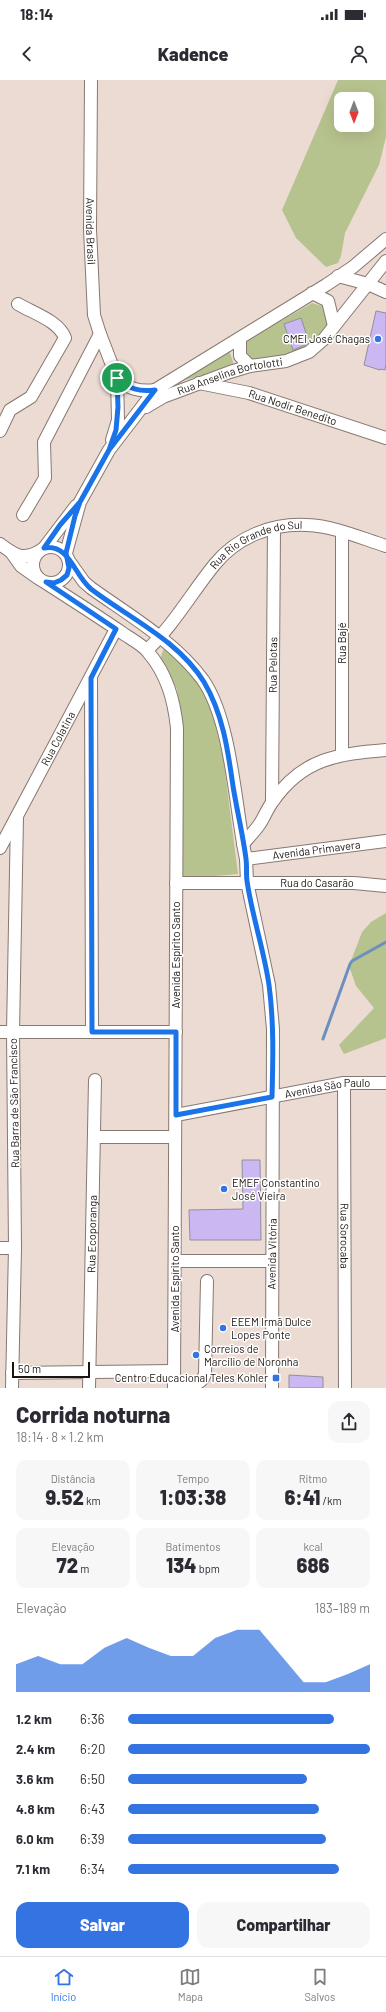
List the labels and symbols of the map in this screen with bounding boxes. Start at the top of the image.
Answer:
north arrow [334,92,374,132]
street label: Avenida Brasil [84,197,99,265]
place label: CMEI José Chagas [283,332,370,345]
marker: CMEI José Chagas [373,334,383,344]
street label: Rua Anselina Bortolotti [175,355,283,397]
pin [100,361,134,395]
street label: Rua Nodir Benedito [247,386,339,427]
street label: Rua Rio Grande do Sul [207,518,302,571]
street label: Rua Bajé [335,622,348,664]
street label: Rua Pelotas [266,637,279,693]
street label: Rua Colatina [38,709,77,768]
street label: Avenida Primavera [272,837,361,862]
street label: Rua do Casarão [280,876,354,889]
street label: Avenida Espírito Santo [169,902,182,1008]
street label: Rua Barra de São Francisco [6,1038,21,1168]
street label: Avenida São Paulo [283,1076,370,1100]
place label: EMEF Constantino José Vieira [232,1176,320,1202]
marker: EMEF Constantino José Vieira [219,1184,229,1194]
street label: Rua Ecoporanga [84,1195,99,1273]
street label: Rua Sorocaba [338,1203,352,1269]
street label: Avenida Vitória [264,1218,279,1290]
street label: Avenida Espírito Santo [168,1226,181,1332]
place label: EEEM Irmã Dulce Lopes Ponte [231,1315,312,1341]
marker: EEEM Irmã Dulce Lopes Ponte [218,1323,228,1333]
place label: Correios de Marcilio de Noronha [204,1342,298,1368]
marker: Correios de Marcilio de Noronha [191,1350,201,1360]
scale bar [12,1360,90,1379]
place label: Centro Educacional Teles Kohler [115,1371,268,1384]
marker: Centro Educacional Teles Kohler [271,1373,281,1383]

